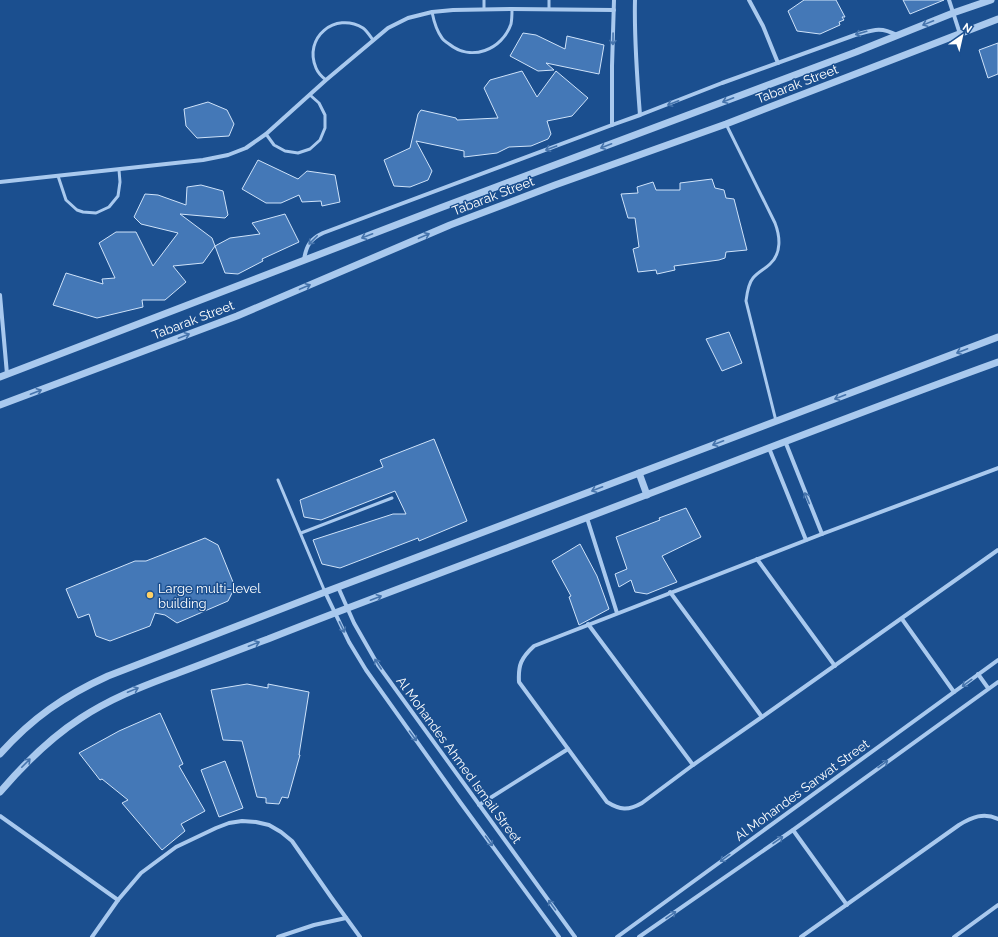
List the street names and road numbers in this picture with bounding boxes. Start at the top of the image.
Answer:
street label: Tabarak Street [754,61,841,107]
street label: Tabarak Street [450,173,537,219]
street label: Tabarak Street [150,297,237,343]
street label: Al Mohandes Ahmed Ismail Street [393,674,525,847]
street label: Al Mohandes Sarwat Street [732,736,873,844]

